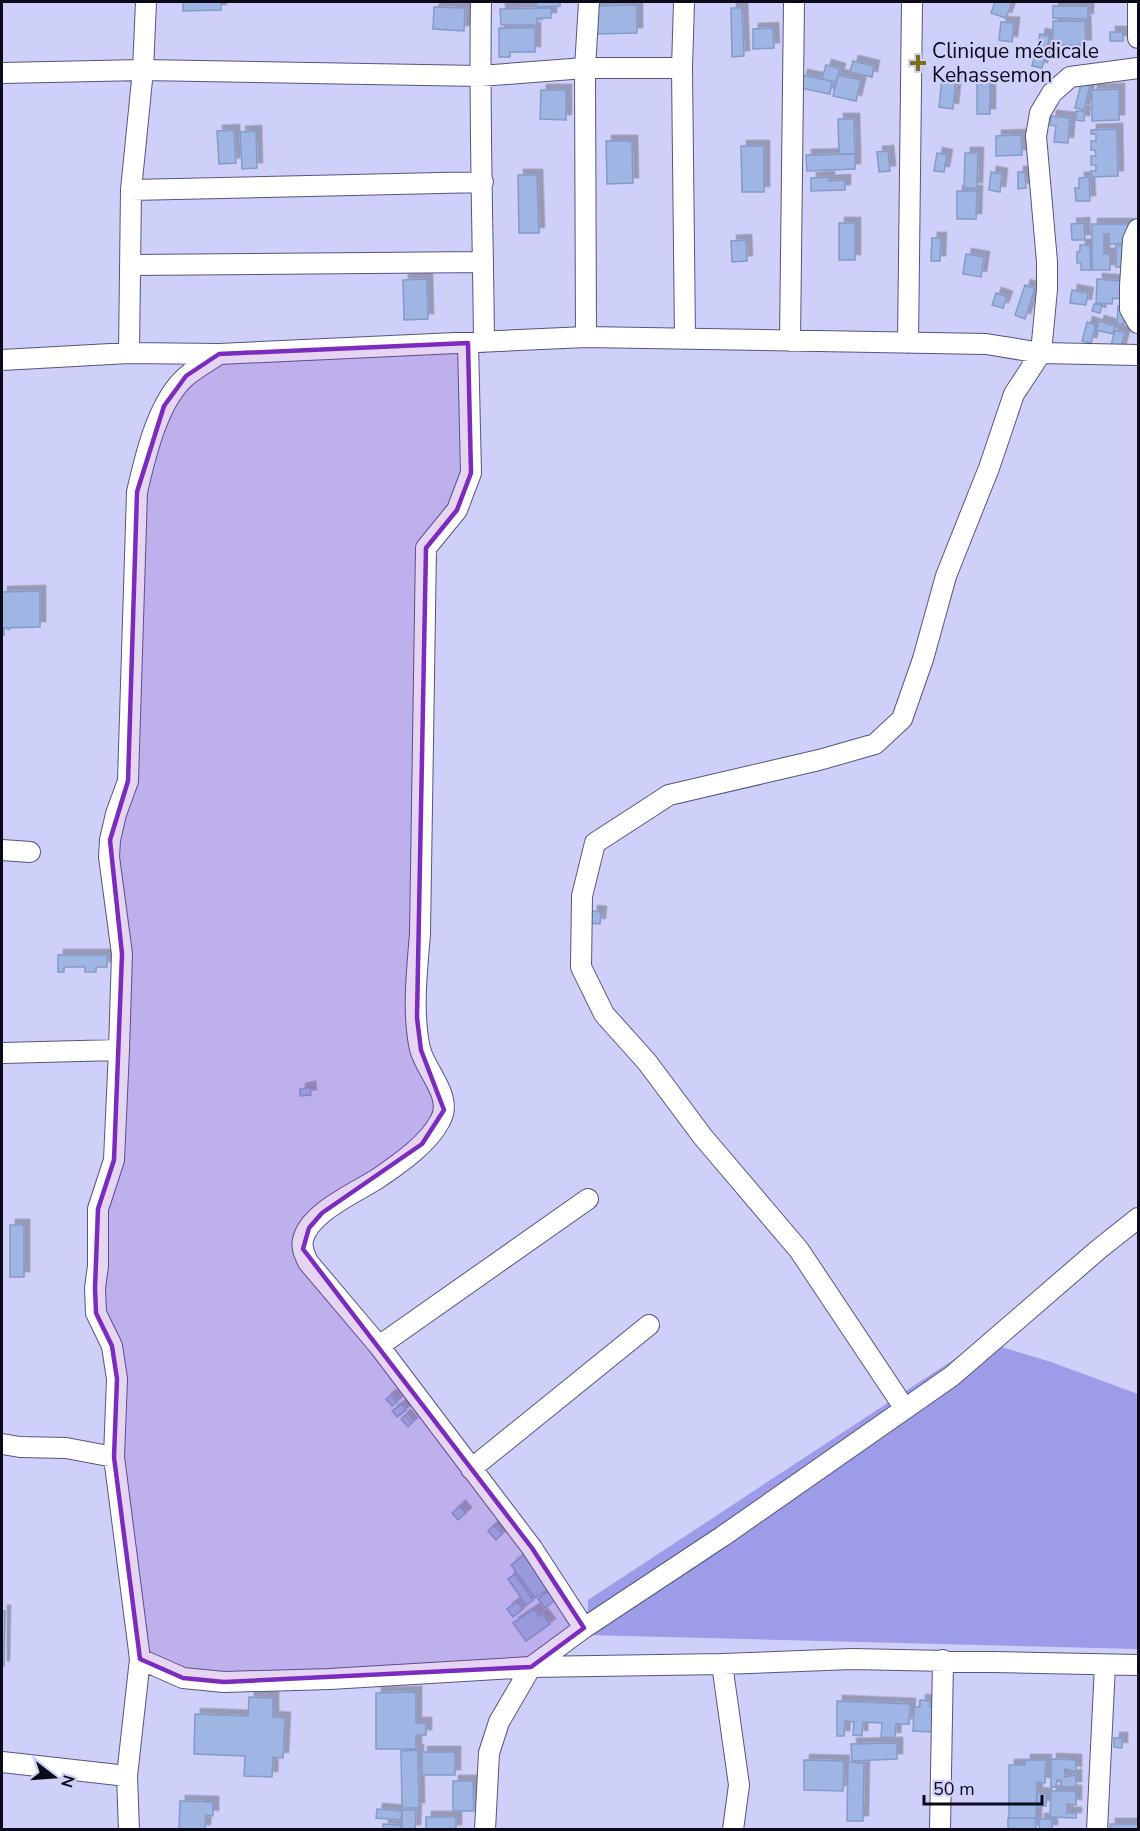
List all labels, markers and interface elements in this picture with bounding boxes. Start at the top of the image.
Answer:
place label: Clinique médicale Kehassemon [932,37,1099,89]
marker: Clinique médicale Kehassemon [909,54,927,72]
north arrow [24,1747,84,1807]
scale bar [924,1768,1042,1806]
text: N [55,1772,80,1790]
text: 50 m [933,1777,975,1801]

